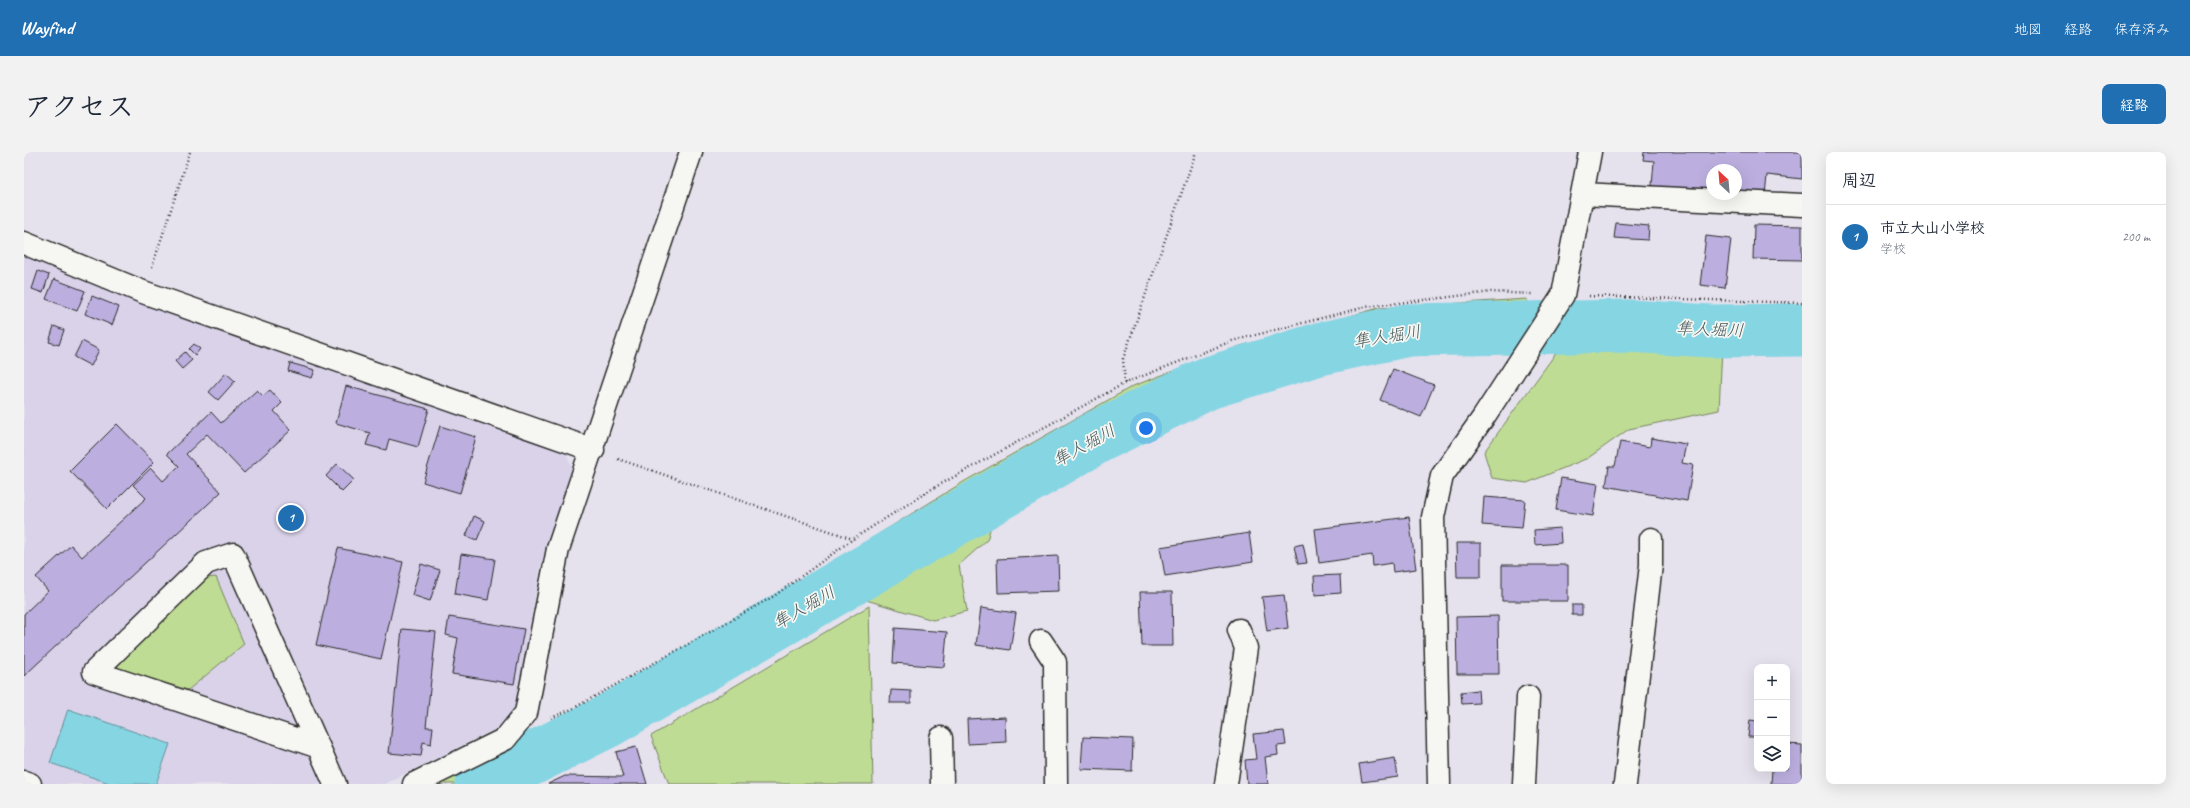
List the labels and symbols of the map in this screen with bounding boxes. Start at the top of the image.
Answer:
north arrow [1706,164,1742,200]
water label: 隼人堀川 [1676,318,1744,341]
water label: 隼人堀川 [1352,321,1422,352]
your location [1136,418,1156,438]
water label: 隼人堀川 [1049,420,1119,471]
pin: 1 [278,503,304,533]
water label: 隼人堀川 [770,581,839,634]

